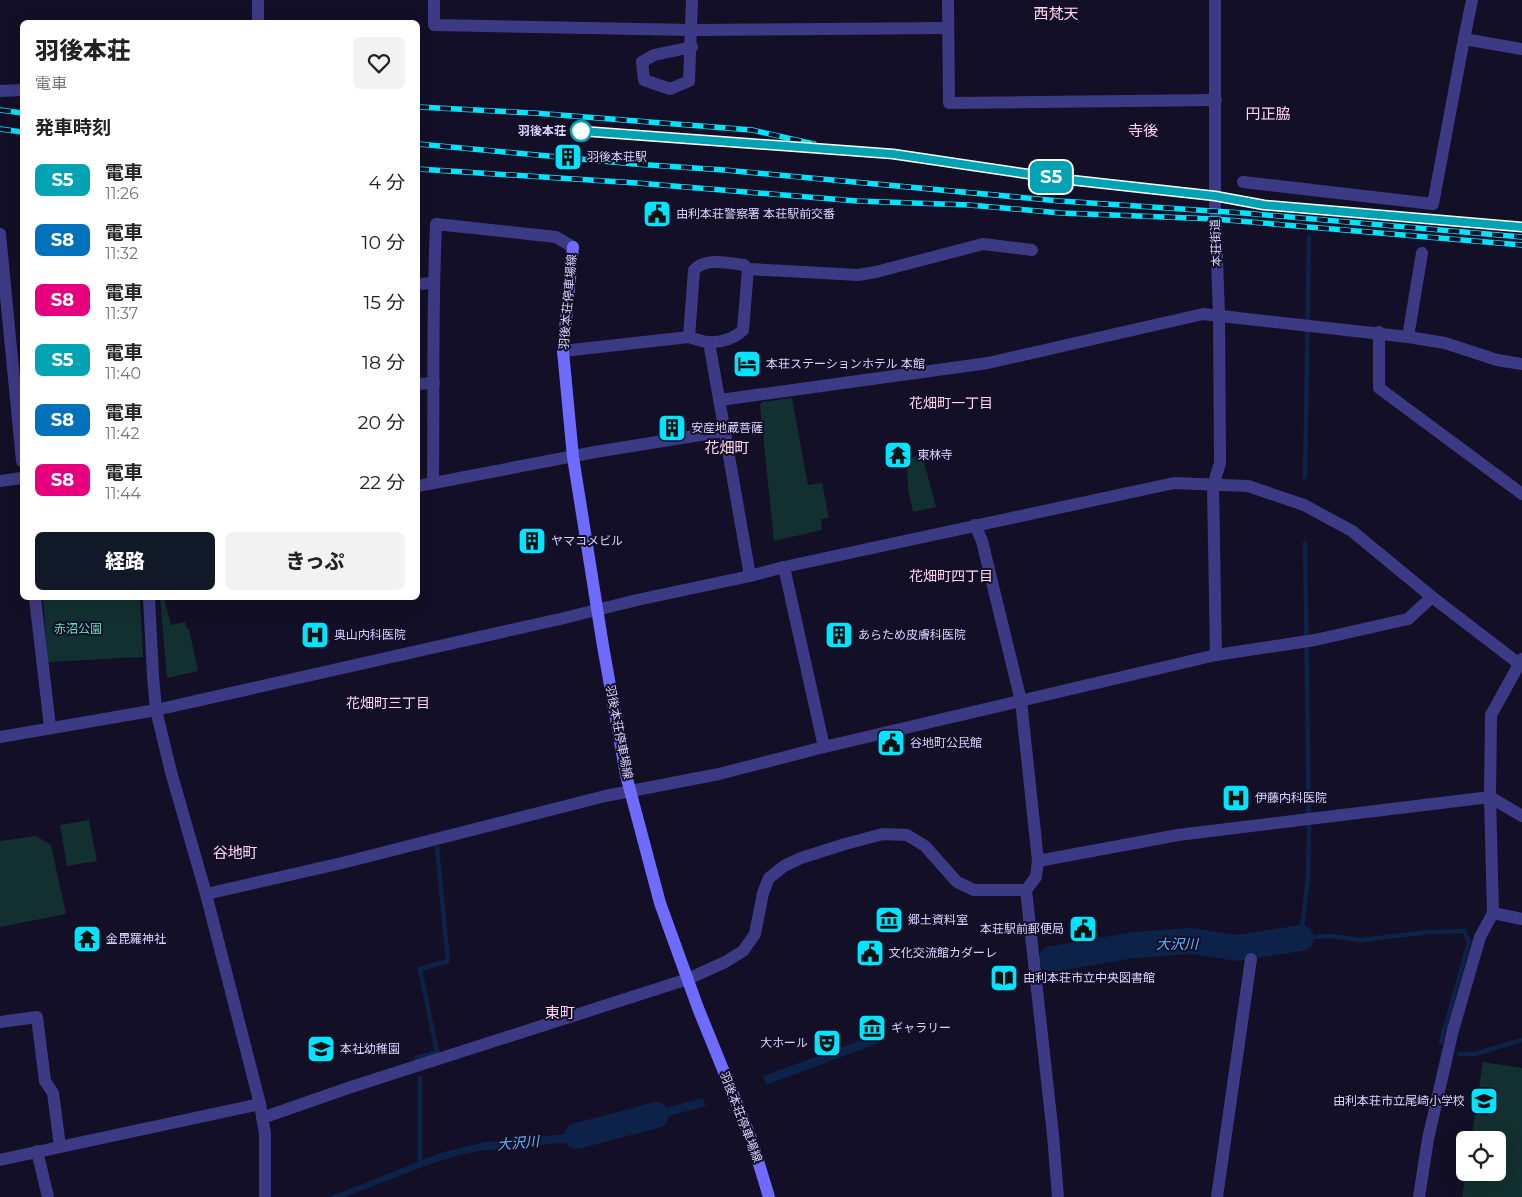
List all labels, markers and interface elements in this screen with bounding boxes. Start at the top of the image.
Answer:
district label: 西梵天 [1033,4,1079,23]
text: 羽後本荘 [35,36,131,65]
button: heart [353,37,405,89]
text: 電車 [35,74,67,93]
district label: 円正脇 [1245,104,1291,123]
text: 発車時刻 [35,116,111,139]
marker: 羽後本荘 [570,120,592,142]
district label: 寺後 [1128,121,1158,140]
place label: 羽後本荘 [518,123,566,138]
building icon: 羽後本荘駅 [553,142,583,172]
place label: 羽後本荘駅 [587,149,647,164]
text: 電車 [105,161,143,184]
line badge: S5 [1028,161,1074,193]
text: S5 [1040,166,1062,188]
text: S5 [51,169,74,191]
text: 4 分 [368,171,405,194]
text: 11:26 [105,184,139,203]
public building icon: 由利本荘警察署 本荘駅前交番 [642,199,672,229]
place label: 由利本荘警察署 本荘駅前交番 [676,206,835,221]
street label: 本荘街道 [1207,219,1224,267]
text: 電車 [105,221,143,244]
text: S8 [51,229,74,251]
text: 10 分 [362,231,405,254]
text: 11:32 [105,244,138,263]
street label: 羽後本荘停車場線 [556,253,579,350]
text: 電車 [105,281,143,304]
text: S8 [51,289,74,311]
text: 15 分 [363,291,405,314]
text: 11:37 [105,304,138,323]
text: 電車 [105,341,143,364]
text: S5 [51,349,74,371]
hotel icon: 本荘ステーションホテル 本館 [732,349,762,379]
text: 18 分 [362,351,405,374]
place label: 本荘ステーションホテル 本館 [766,356,925,371]
text: 11:40 [105,364,141,383]
district label: 花畑町一丁目 [909,394,993,412]
text: 電車 [105,401,143,424]
text: S8 [51,409,74,431]
text: 20 分 [358,411,405,434]
building icon: 安産地蔵菩薩 [657,413,687,443]
place label: 安産地蔵菩薩 [691,420,763,435]
text: 11:42 [105,424,140,443]
district label: 花畑町 [704,438,750,457]
temple icon: 東林寺 [883,440,913,470]
place label: 東林寺 [917,447,953,462]
text: 電車 [105,461,143,484]
text: S8 [51,469,74,491]
text: 22 分 [359,471,405,494]
text: 11:44 [105,484,141,503]
building icon: ヤマコメビル [517,526,547,556]
button: 経路 [35,532,215,590]
button: きっぷ [225,532,405,590]
place label: ヤマコメビル [551,533,623,548]
district label: 花畑町四丁目 [909,567,993,585]
hospital icon: 奥山内科医院 [300,620,330,650]
building icon: あらため皮膚科医院 [824,620,854,650]
park label: 赤沼公園 [54,621,102,636]
place label: 奥山内科医院 [334,627,406,642]
place label: あらため皮膚科医院 [858,627,966,642]
street label: 羽後本荘停車場線 [603,683,636,780]
district label: 花畑町三丁目 [346,694,430,712]
public building icon: 谷地町公民館 [876,728,906,758]
place label: 谷地町公民館 [910,735,982,750]
hospital icon: 伊藤内科医院 [1221,783,1251,813]
place label: 伊藤内科医院 [1255,790,1327,805]
district label: 谷地町 [212,843,258,862]
museum icon: 郷土資料室 [874,905,904,935]
place label: 郷土資料室 [908,912,968,927]
public building icon: 本荘駅前郵便局 [1068,914,1098,944]
place label: 本荘駅前郵便局 [980,921,1064,936]
temple icon: 金毘羅神社 [72,924,102,954]
place label: 金毘羅神社 [106,931,166,946]
water label: 大沢川 [1156,935,1200,953]
public building icon: 文化交流館カダーレ [855,938,885,968]
place label: 文化交流館カダーレ [889,945,997,960]
library icon: 由利本荘市立中央図書館 [989,963,1019,993]
place label: 由利本荘市立中央図書館 [1023,970,1155,985]
district label: 東町 [545,1003,575,1022]
museum icon: ギャラリー [857,1013,887,1043]
place label: ギャラリー [891,1020,951,1035]
theatre icon: 大ホール [812,1028,842,1058]
school or university icon: 本社幼稚園 [306,1034,336,1064]
place label: 大ホール [760,1035,808,1050]
place label: 本社幼稚園 [340,1041,400,1056]
street label: 羽後本荘停車場線 [717,1069,766,1164]
school or university icon: 由利本荘市立尾崎小学校 [1469,1086,1499,1116]
place label: 由利本荘市立尾崎小学校 [1333,1093,1465,1108]
map controls [1456,1131,1506,1181]
button: locate [1456,1131,1506,1181]
water label: 大沢川 [496,1132,542,1154]

